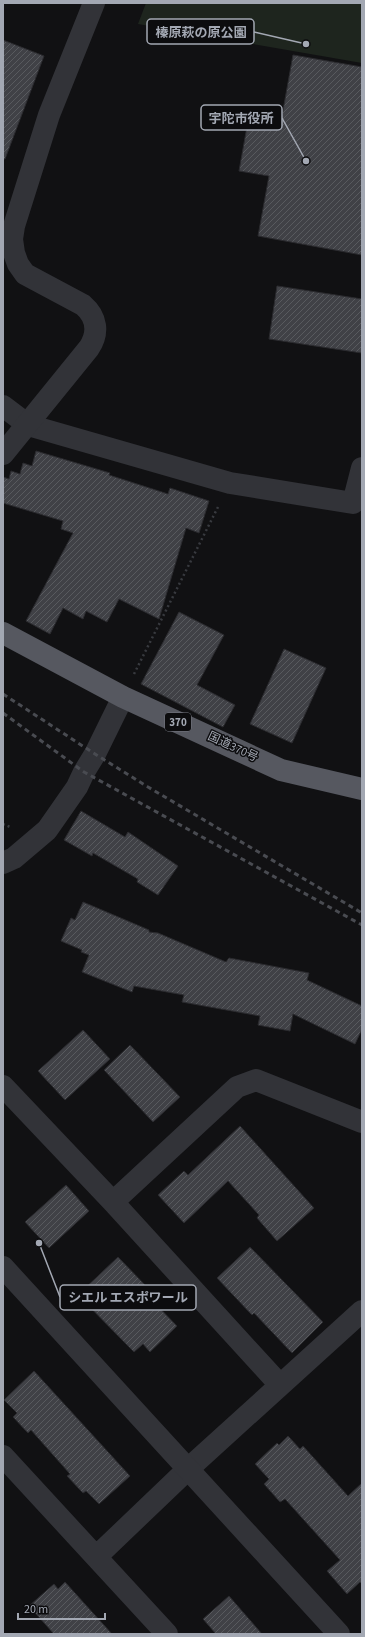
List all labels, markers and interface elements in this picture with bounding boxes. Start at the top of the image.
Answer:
callout: 榛原萩の原公園 [147,19,254,44]
text: 榛原萩の原公園 [155,24,247,42]
callout: 宇陀市役所 [201,105,282,130]
text: 宇陀市役所 [208,110,274,128]
road number: 370 [165,713,191,731]
street label: 国道370号 [205,728,261,766]
callout: シエル エスポワール [60,1285,196,1310]
text: シエル エスポワール [68,1289,188,1307]
scale bar [18,1595,105,1621]
text: 20 m [24,1601,48,1618]

